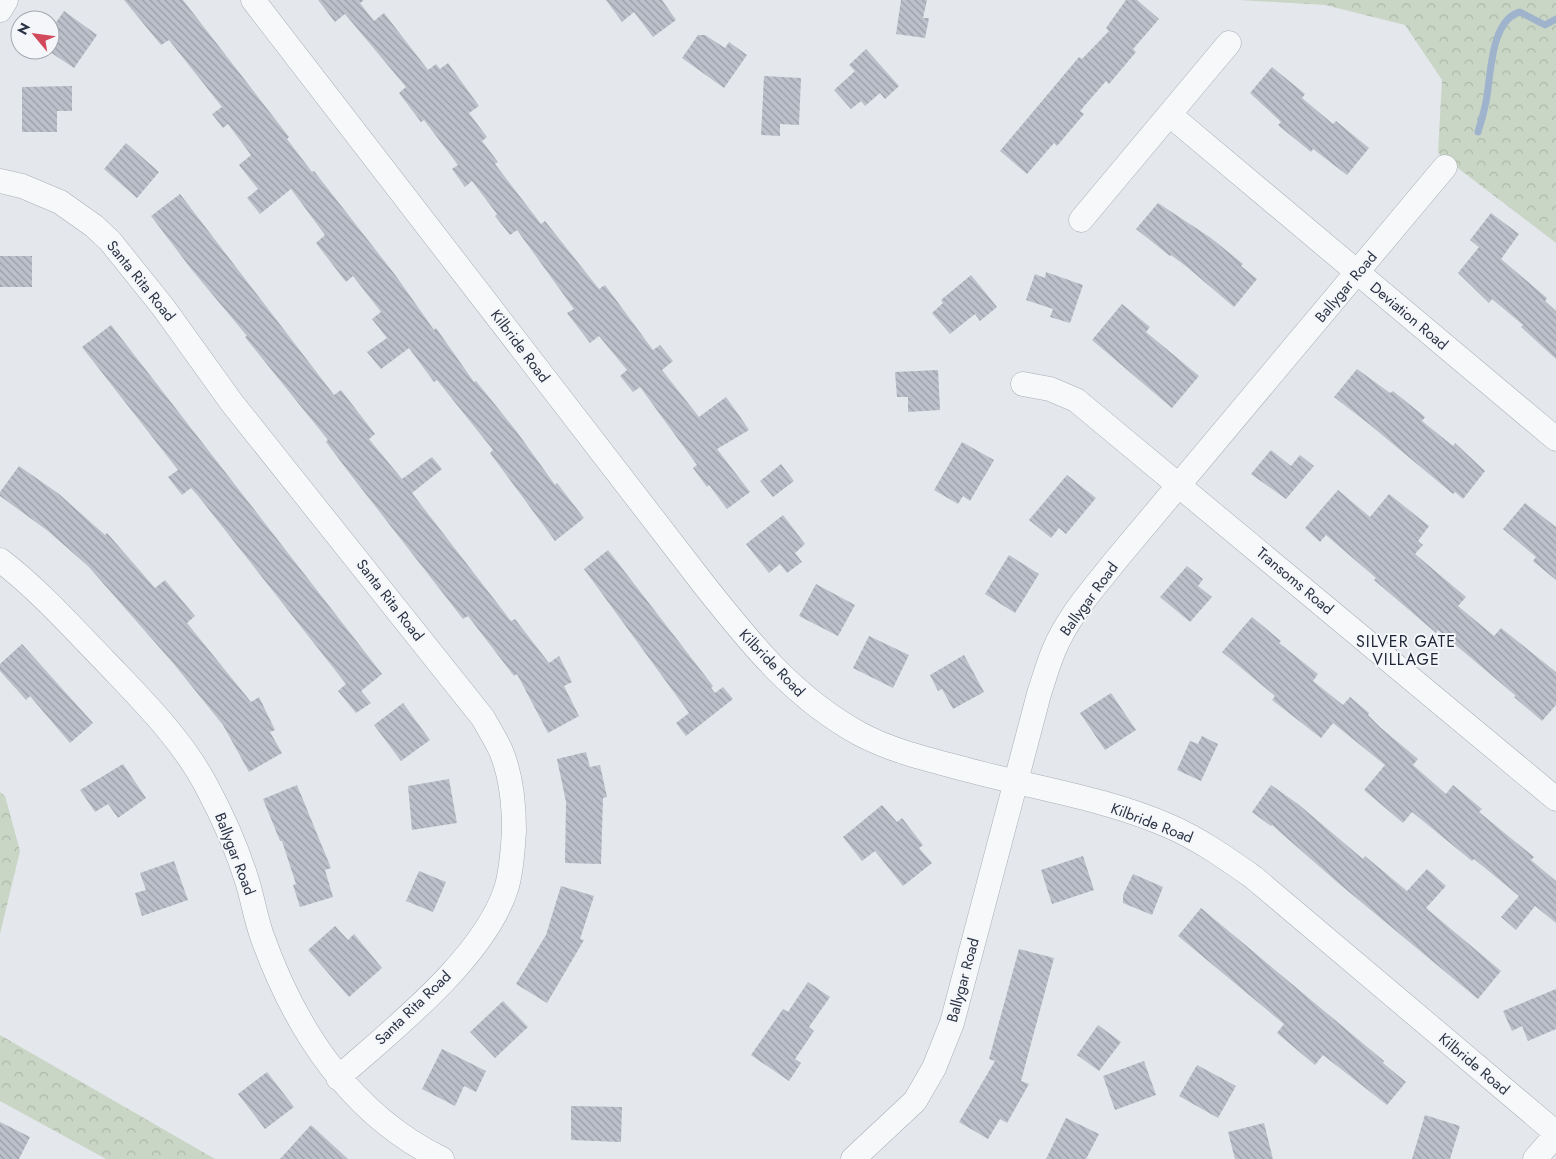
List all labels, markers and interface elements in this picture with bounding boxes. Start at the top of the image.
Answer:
north arrow [10,10,60,60]
text: N [12,19,35,38]
street label: Santa Rita Road [101,236,181,326]
street label: Ballygar Road [1310,247,1382,327]
street label: Deviation Road [1365,277,1453,355]
street label: Kilbride Road [485,305,555,387]
street label: Transoms Road [1252,542,1338,620]
street label: Santa Rita Road [351,554,429,646]
street label: Ballygar Road [1055,557,1123,641]
street label: Kilbride Road [734,624,810,702]
district label: SILVER GATE VILLAGE [1356,630,1456,671]
street label: Kilbride Road [1108,797,1196,849]
street label: Ballygar Road [209,810,261,898]
street label: Ballygar Road [941,935,985,1025]
street label: Santa Rita Road [370,966,456,1050]
street label: Kilbride Road [1434,1028,1514,1100]

